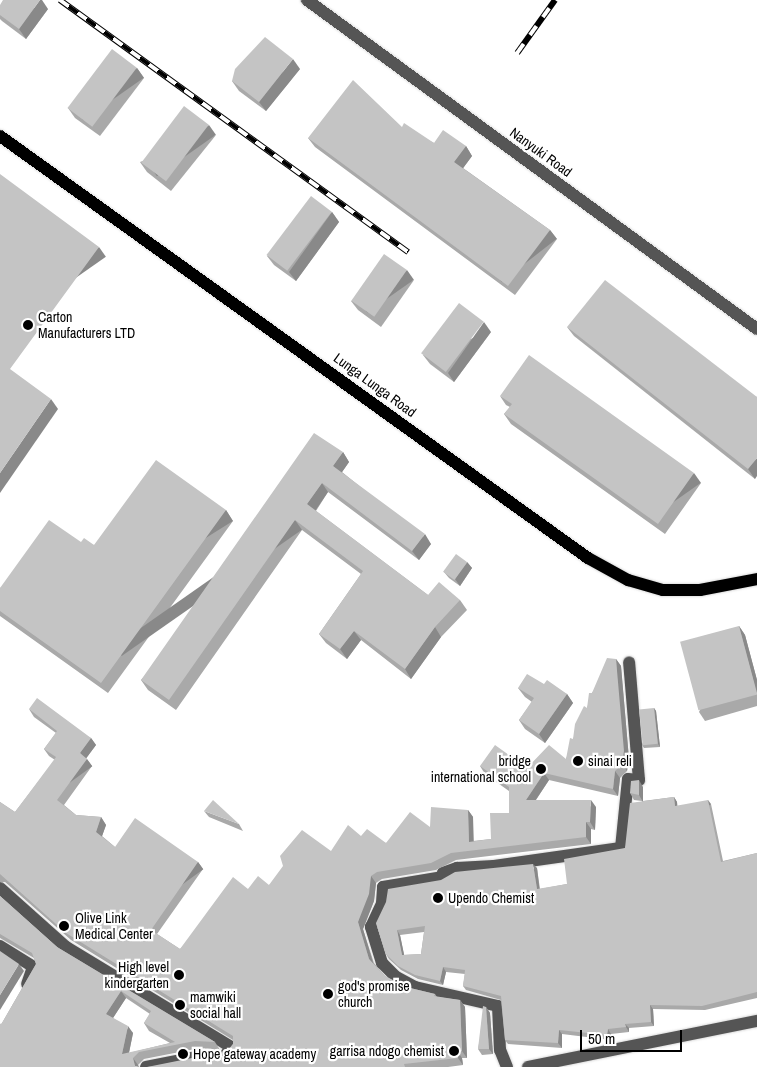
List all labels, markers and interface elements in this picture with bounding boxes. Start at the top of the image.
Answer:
street label: Nanyuki Road [507,124,575,180]
place label: Carton Manufacturers LTD [38,309,135,342]
marker: Carton Manufacturers LTD [22,319,34,331]
street label: Lunga Lunga Road [331,350,419,420]
place label: bridge international school [431,753,531,786]
place label: sinai reli [588,753,632,769]
marker: sinai reli [572,755,584,767]
marker: bridge international school [535,763,547,775]
place label: Upendo Chemist [448,890,534,906]
marker: Upendo Chemist [432,892,444,904]
place label: Olive Link Medical Center [75,910,153,942]
marker: Olive Link Medical Center [57,919,71,933]
place label: High level kindergarten [105,959,169,992]
marker: High level kindergarten [173,969,185,981]
place label: god's promise church [338,978,410,1010]
marker: god's promise church [322,988,334,1000]
place label: mamwiki social hall [190,989,241,1022]
marker: mamwiki social hall [174,999,186,1011]
scale bar [582,1020,684,1052]
text: 50 m [588,1028,615,1049]
place label: garrisa ndogo chemist [330,1043,444,1059]
marker: garrisa ndogo chemist [448,1045,460,1057]
place label: Hope gateway academy [193,1046,316,1062]
marker: Hope gateway academy [177,1048,189,1060]

